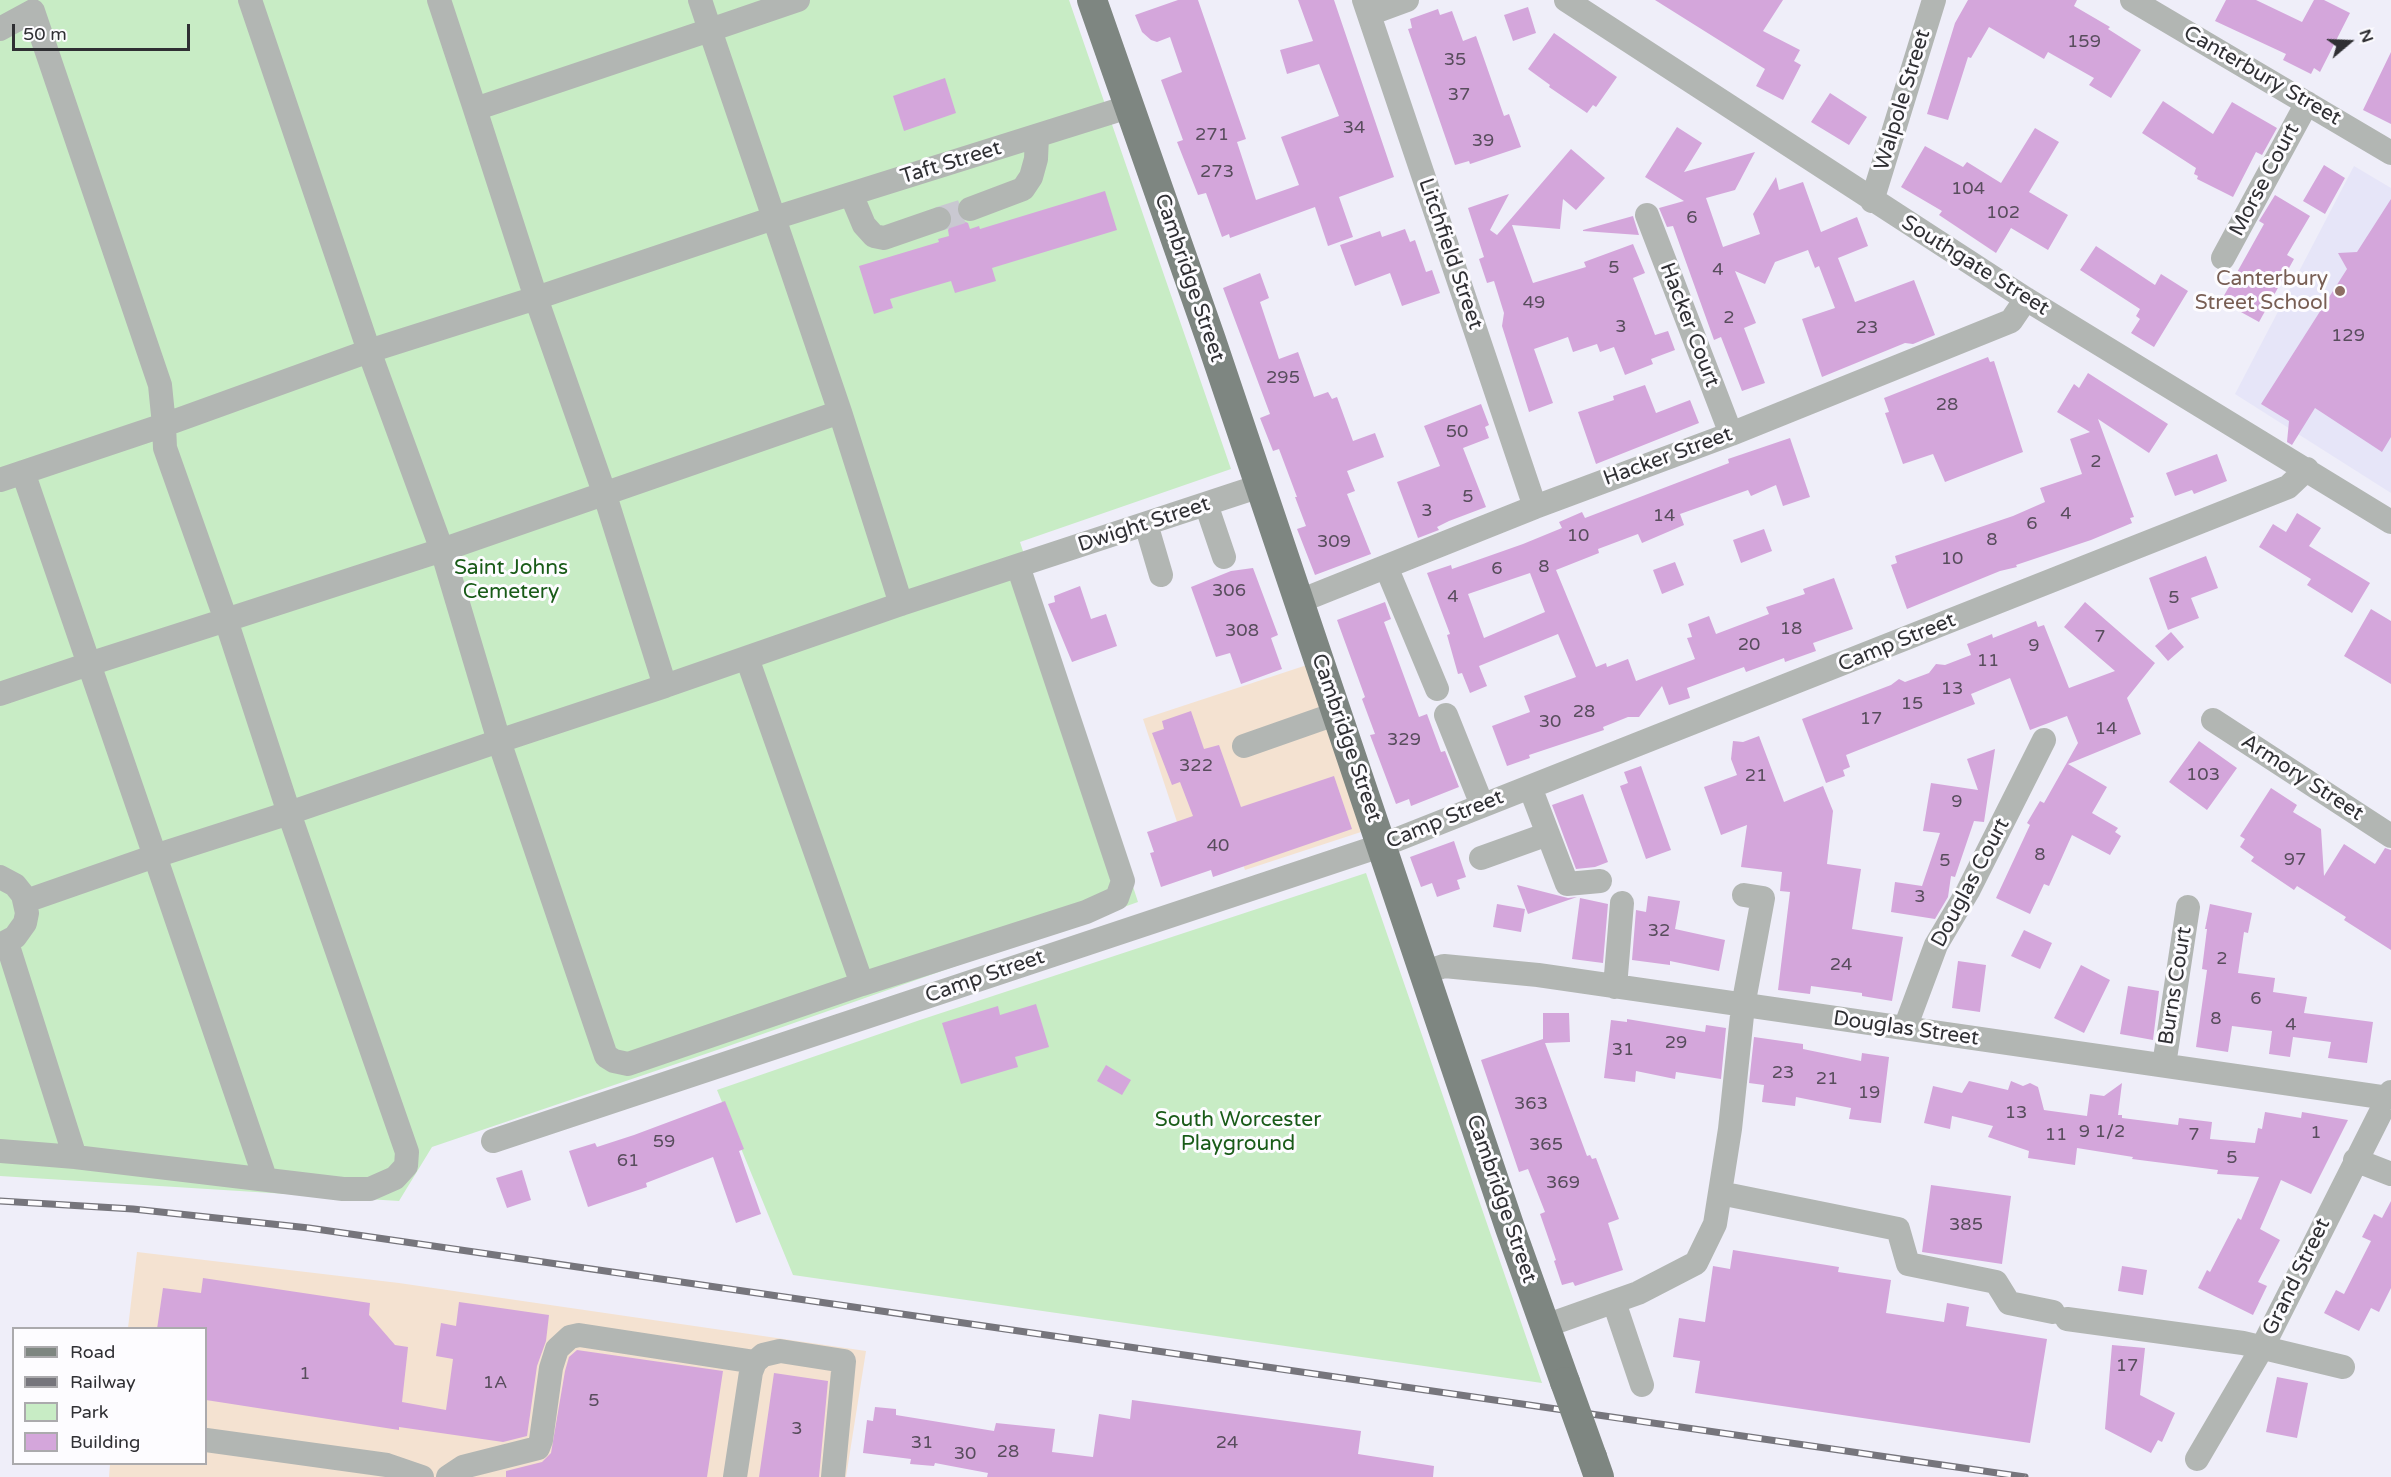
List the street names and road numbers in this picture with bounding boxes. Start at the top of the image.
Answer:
street label: Canterbury Street [2179,21,2345,131]
street label: Walpole Street [1870,26,1936,174]
street label: Morse Court [2225,119,2305,241]
street label: Taft Street [898,136,1004,190]
street label: Litchfield Street [1412,175,1488,333]
street label: Cambridge Street [1148,191,1230,365]
street label: Southgate Street [1897,210,2053,322]
street label: Hacker Court [1654,259,1724,391]
street label: Hacker Street [1600,422,1736,492]
street label: Dwight Street [1075,492,1213,558]
street label: Camp Street [1835,608,1959,678]
street label: Cambridge Street [1305,651,1387,825]
street label: Armory Street [2236,729,2368,827]
street label: Camp Street [1383,785,1507,855]
street label: Douglas Court [1926,814,2016,952]
street label: Burns Court [2154,925,2198,1047]
street label: Camp Street [922,945,1048,1009]
street label: Douglas Street [1832,1006,1980,1052]
street label: Cambridge Street [1460,1112,1542,1286]
street label: Grand Street [2258,1214,2336,1340]

